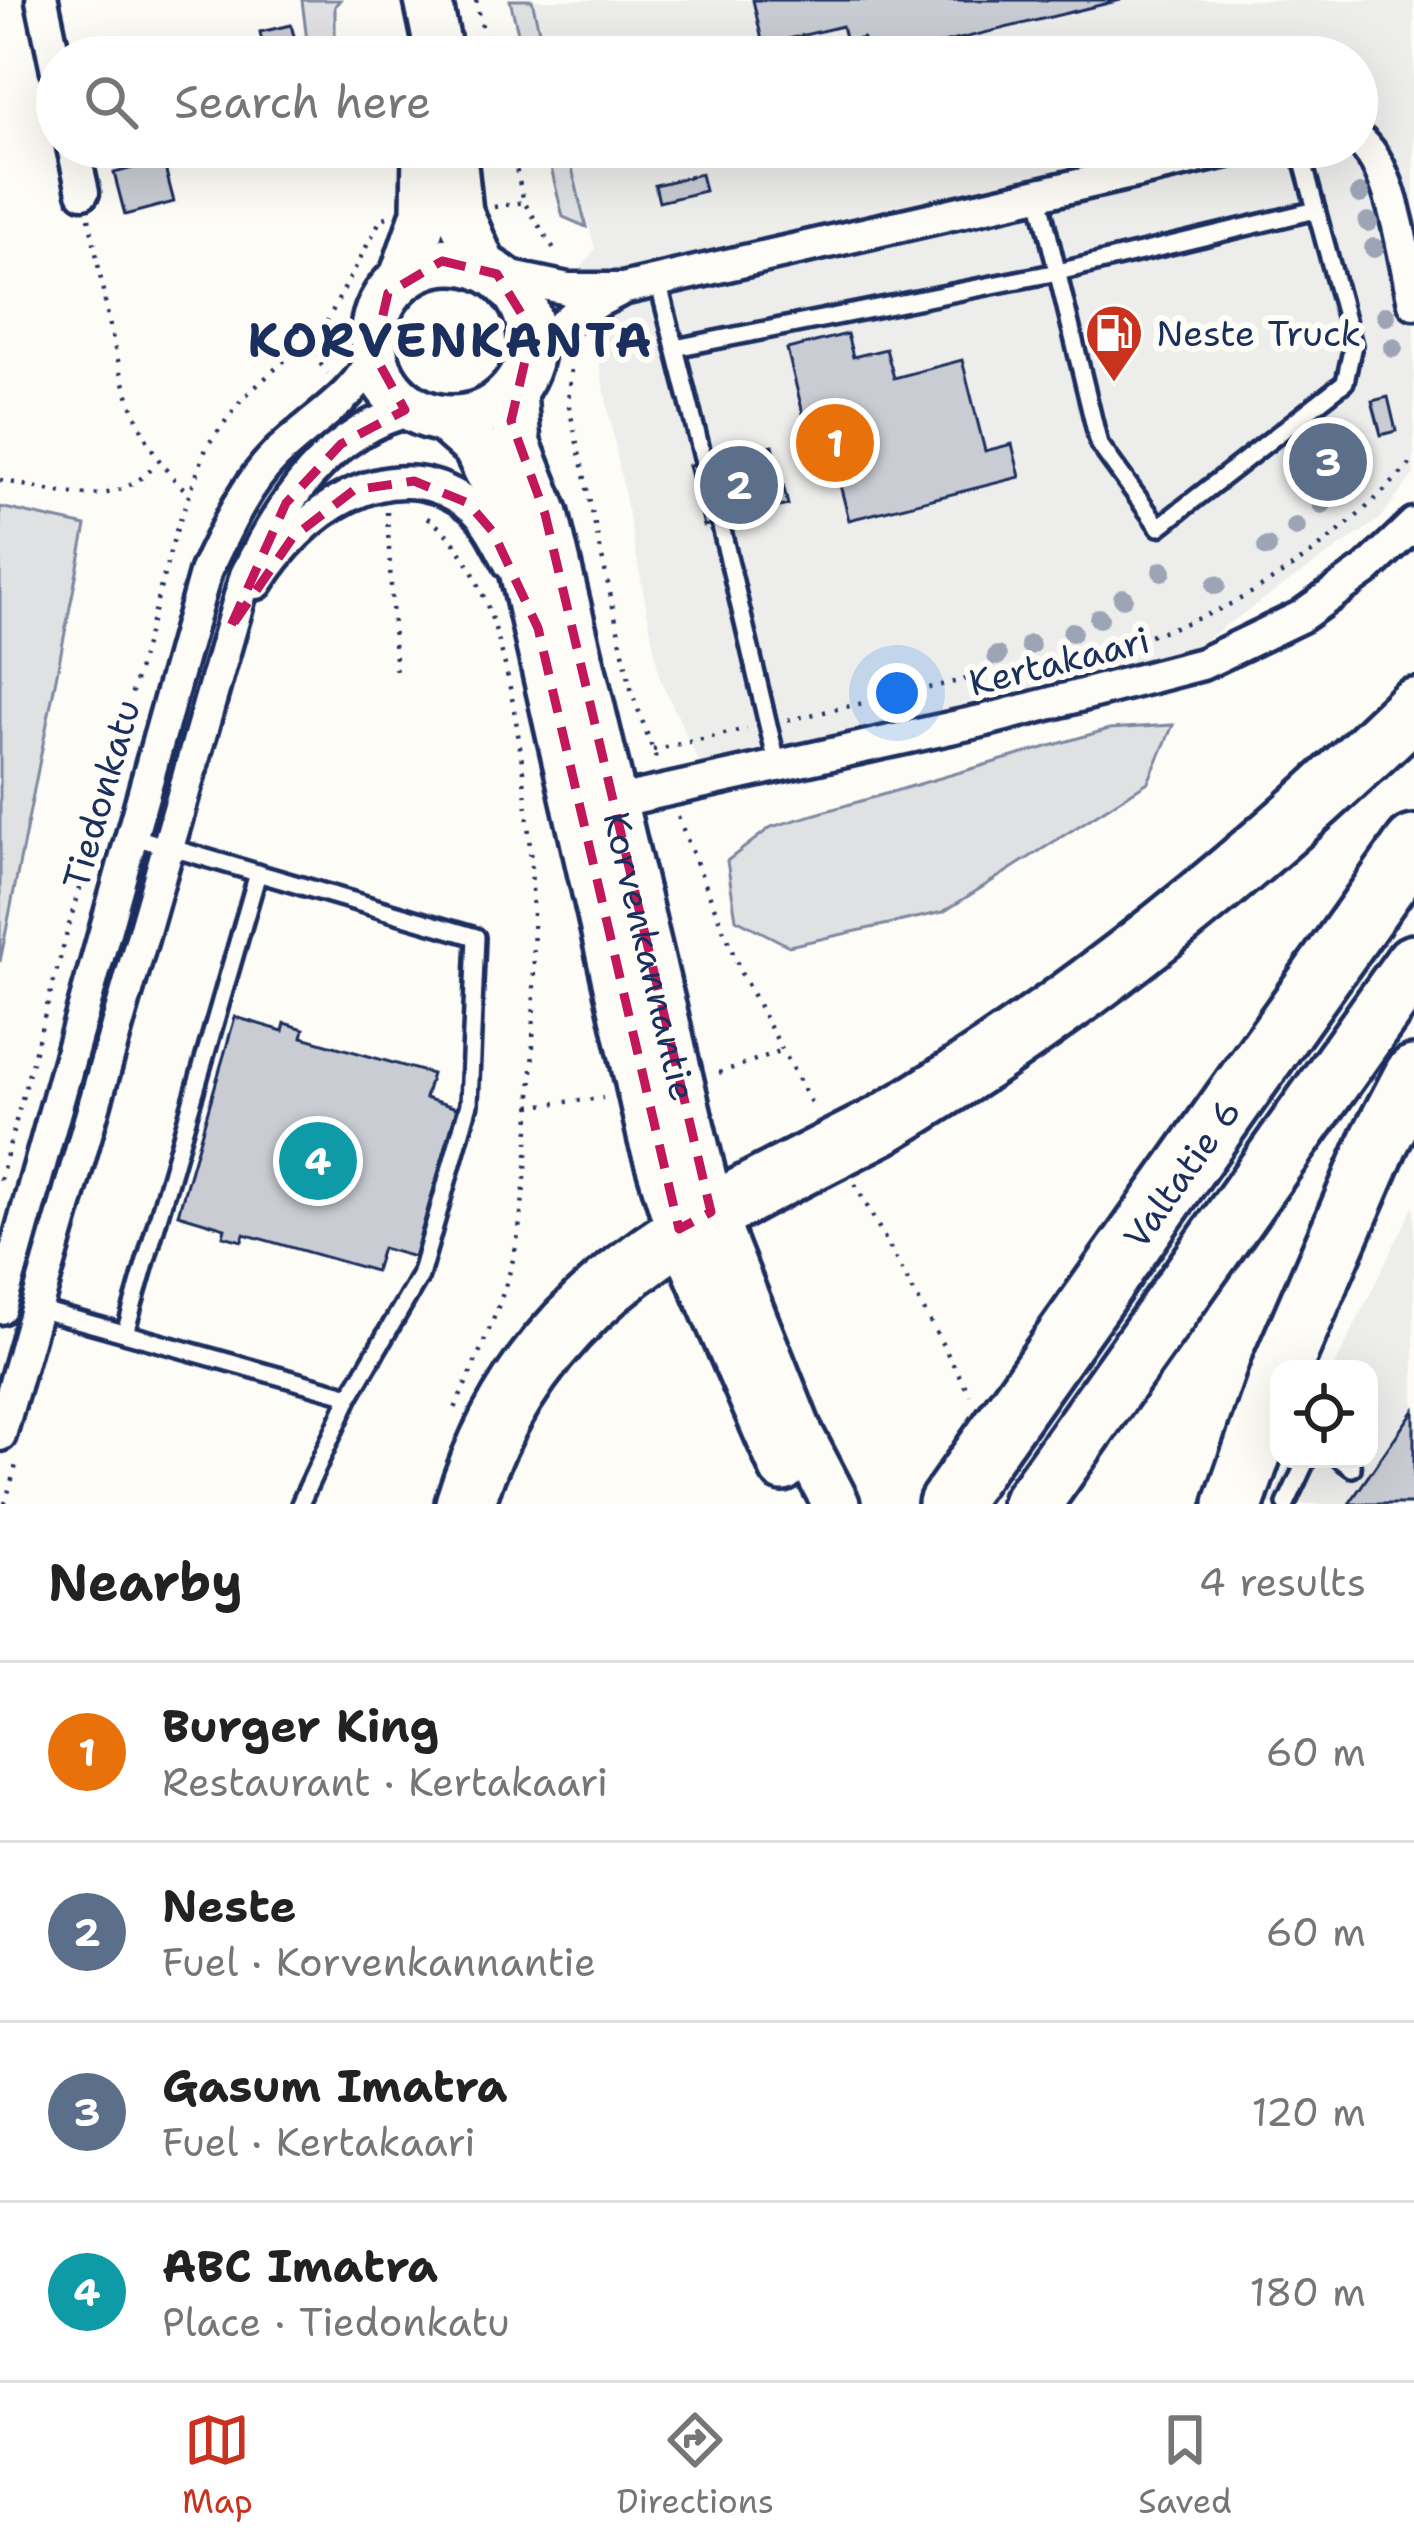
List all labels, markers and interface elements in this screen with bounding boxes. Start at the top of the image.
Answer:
search box [36,36,1378,168]
icon: search [78,69,144,135]
text: Search here [174,72,431,132]
fuel station icon: Neste Truck [1083,302,1145,384]
district label: KORVENKANTA [247,308,655,372]
place label: Neste Truck [1156,309,1361,358]
pin: 1 [796,398,874,488]
pin: 3 [1289,417,1367,507]
pin: 2 [700,440,778,530]
street label: Kertakaari [964,615,1154,708]
your location [867,663,927,723]
street label: Tiedonkatu [51,694,152,894]
street label: Korvenkannantie [592,807,708,1106]
street label: Valtatie 6 [1112,1089,1252,1258]
pin: 4 [279,1116,357,1206]
map controls [1270,1360,1378,1468]
button: locate [1270,1360,1378,1468]
text: Nearby [48,1548,243,1616]
text: 4 results [1199,1556,1366,1608]
text: Burger King [162,1696,439,1756]
text: 1 [78,1726,96,1778]
text: 60 m [1266,1726,1366,1778]
text: Restaurant · Kertakaari [162,1756,608,1808]
text: Neste [162,1876,296,1936]
text: 2 [73,1906,101,1958]
text: 60 m [1266,1906,1366,1958]
text: Fuel · Korvenkannantie [162,1936,596,1988]
text: Gasum Imatra [162,2056,507,2116]
text: 3 [73,2086,101,2138]
text: 120 m [1251,2086,1366,2138]
text: Fuel · Kertakaari [162,2116,475,2168]
text: ABC Imatra [162,2236,438,2296]
text: 4 [73,2266,101,2318]
text: 180 m [1250,2266,1366,2318]
text: Place · Tiedonkatu [162,2296,510,2348]
tab: Map [182,2407,253,2524]
tab: Directions [617,2407,774,2524]
tab: Saved [1138,2407,1232,2524]

